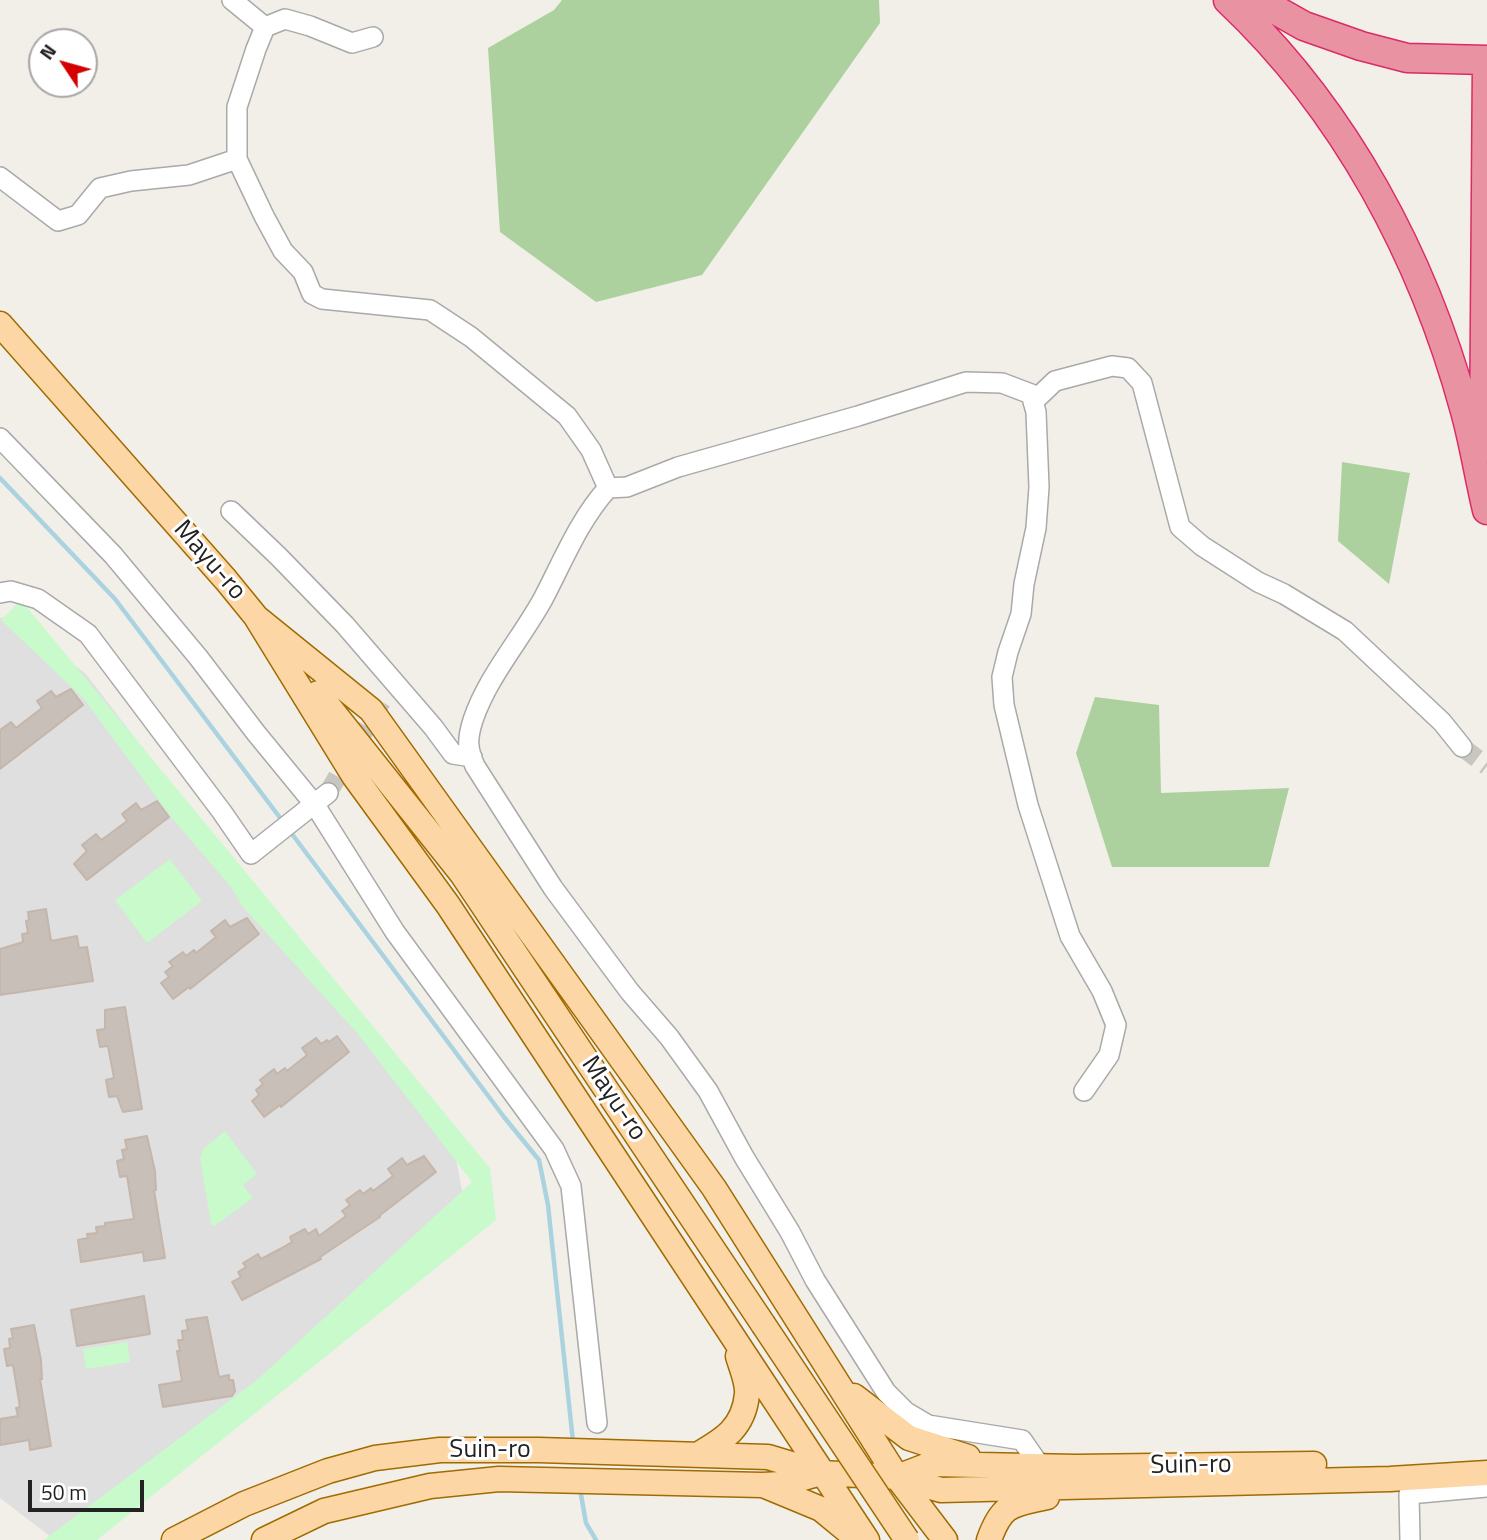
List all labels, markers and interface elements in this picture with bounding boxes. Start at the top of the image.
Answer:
north arrow [28,28,98,98]
text: N [32,38,63,65]
street label: Mayu-ro [166,515,252,607]
street label: Mayu-ro [574,1051,652,1147]
street label: Suin-ro [449,1435,531,1467]
street label: Suin-ro [1150,1450,1232,1482]
scale bar [32,1466,147,1510]
text: 50 m [41,1476,87,1508]

